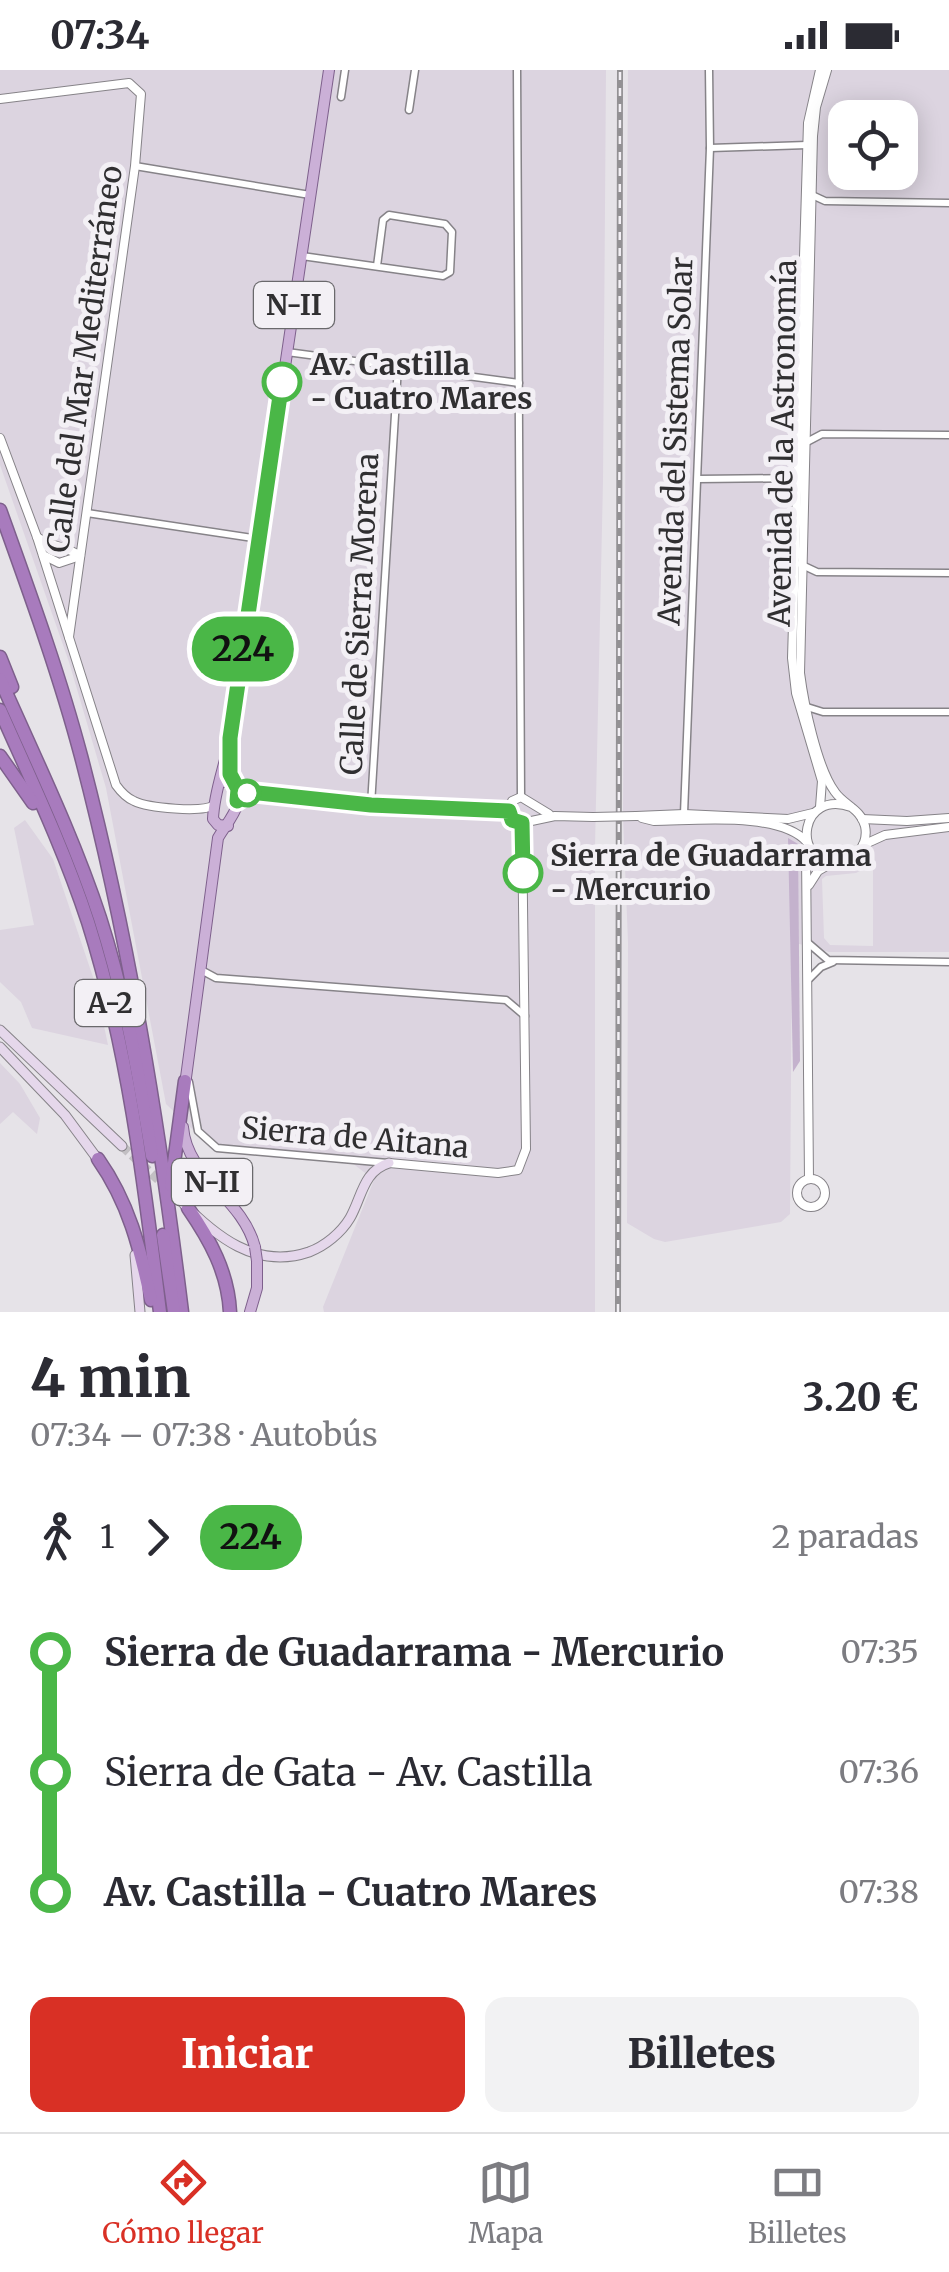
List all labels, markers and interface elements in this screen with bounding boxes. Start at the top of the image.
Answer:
text: 07:34 [50,12,149,59]
map controls [828,100,918,190]
button: locate [828,100,918,190]
street label: Calle del Mar Mediterráneo [38,163,130,555]
street label: Avenida del Sistema Solar [650,256,700,627]
street label: Avenida de la Astronomía [760,259,804,628]
road number: N-II [254,282,334,328]
place label: Av. Castilla - Cuatro Mares [309,345,533,417]
marker: Av. Castilla - Cuatro Mares [263,363,301,401]
street label: Calle de Sierra Morena [332,452,386,776]
line badge: 224 [186,616,300,682]
text: 224 [212,627,274,671]
unlabelled marker [234,780,260,806]
place label: Sierra de Guadarrama - Mercurio [550,836,872,908]
marker: Sierra de Guadarrama - Mercurio [504,854,542,892]
road number: A-2 [75,980,145,1026]
street label: Sierra de Aitana [240,1108,470,1166]
road number: N-II [172,1159,252,1205]
text: 4 min [30,1343,190,1412]
text: 3.20 € [803,1374,919,1421]
text: 07:34 – 07:38 · Autobús [30,1415,378,1455]
icon: walk [30,1510,85,1565]
icon: forward [130,1510,185,1565]
text: 224 [220,1515,282,1559]
text: 1 [100,1517,115,1557]
text: 2 paradas [771,1517,919,1557]
text: Sierra de Guadarrama - Mercurio [104,1629,724,1676]
text: 07:35 [840,1632,919,1672]
text: Sierra de Gata - Av. Castilla [104,1749,593,1796]
text: 07:36 [838,1752,919,1792]
text: Av. Castilla - Cuatro Mares [104,1869,597,1916]
text: 07:38 [839,1872,919,1912]
button: Iniciar [30,1997,465,2112]
button: Billetes [485,1997,919,2112]
tab: Cómo llegar [102,2155,264,2251]
tab: Mapa [468,2155,543,2251]
tab: Billetes [748,2155,847,2251]

